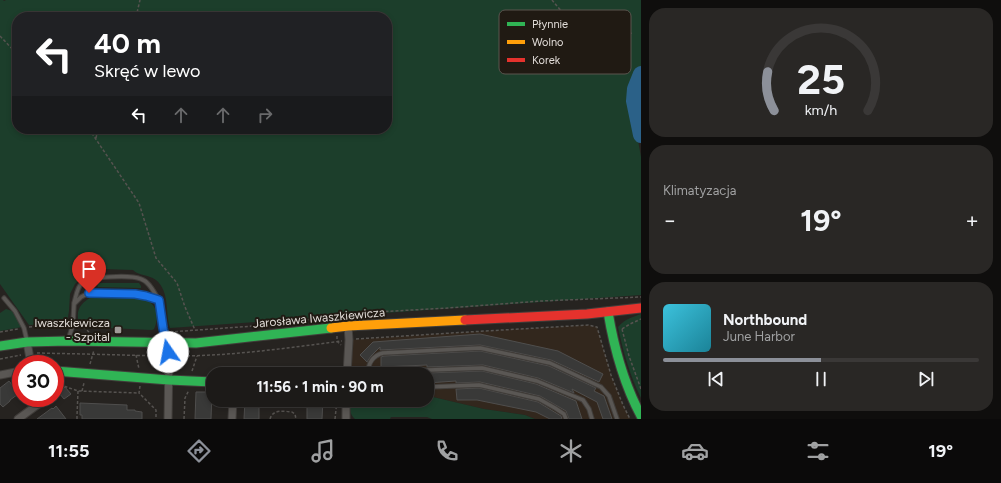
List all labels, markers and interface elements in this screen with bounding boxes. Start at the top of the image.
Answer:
legend [499,10,631,74]
text: Płynnie [532,18,568,31]
text: 40 m [94,26,161,60]
icon: left [28,28,80,80]
text: Wolno [532,36,563,49]
text: 25 [797,53,845,103]
text: Korek [532,54,561,67]
text: Skręć w lewo [94,60,200,82]
text: km/h [805,100,837,118]
icon: left [128,104,150,126]
icon: ahead [170,104,192,126]
icon: ahead [212,104,234,126]
icon: right [254,104,276,126]
text: Klimatyzacja [663,183,736,198]
text: 19° [800,202,842,239]
text: − [663,207,677,234]
text: + [965,207,979,234]
pin [72,252,106,293]
icon: arrive [78,258,100,280]
street label: Jarosława Iwaszkiewicza [252,305,386,331]
text: Northbound [723,311,807,329]
place label: Iwaszkiewicza - Szpital [34,316,110,344]
marker: Iwaszkiewicza - Szpital [113,325,123,335]
text: June Harbor [723,329,795,344]
position arrow [147,331,189,373]
speed limit sign: 30 [12,355,64,407]
icon: previous [705,368,727,390]
icon: pause [810,368,832,390]
icon: next [915,368,937,390]
text: 11:56 · 1 min · 90 m [256,378,384,396]
icon: directions [185,437,213,465]
icon: music [309,437,337,465]
icon: phone [433,437,461,465]
icon: climate [557,437,585,465]
icon: car [681,437,709,465]
icon: filters [804,437,832,465]
text: 11:55 [48,440,89,462]
text: 19° [928,440,953,462]

